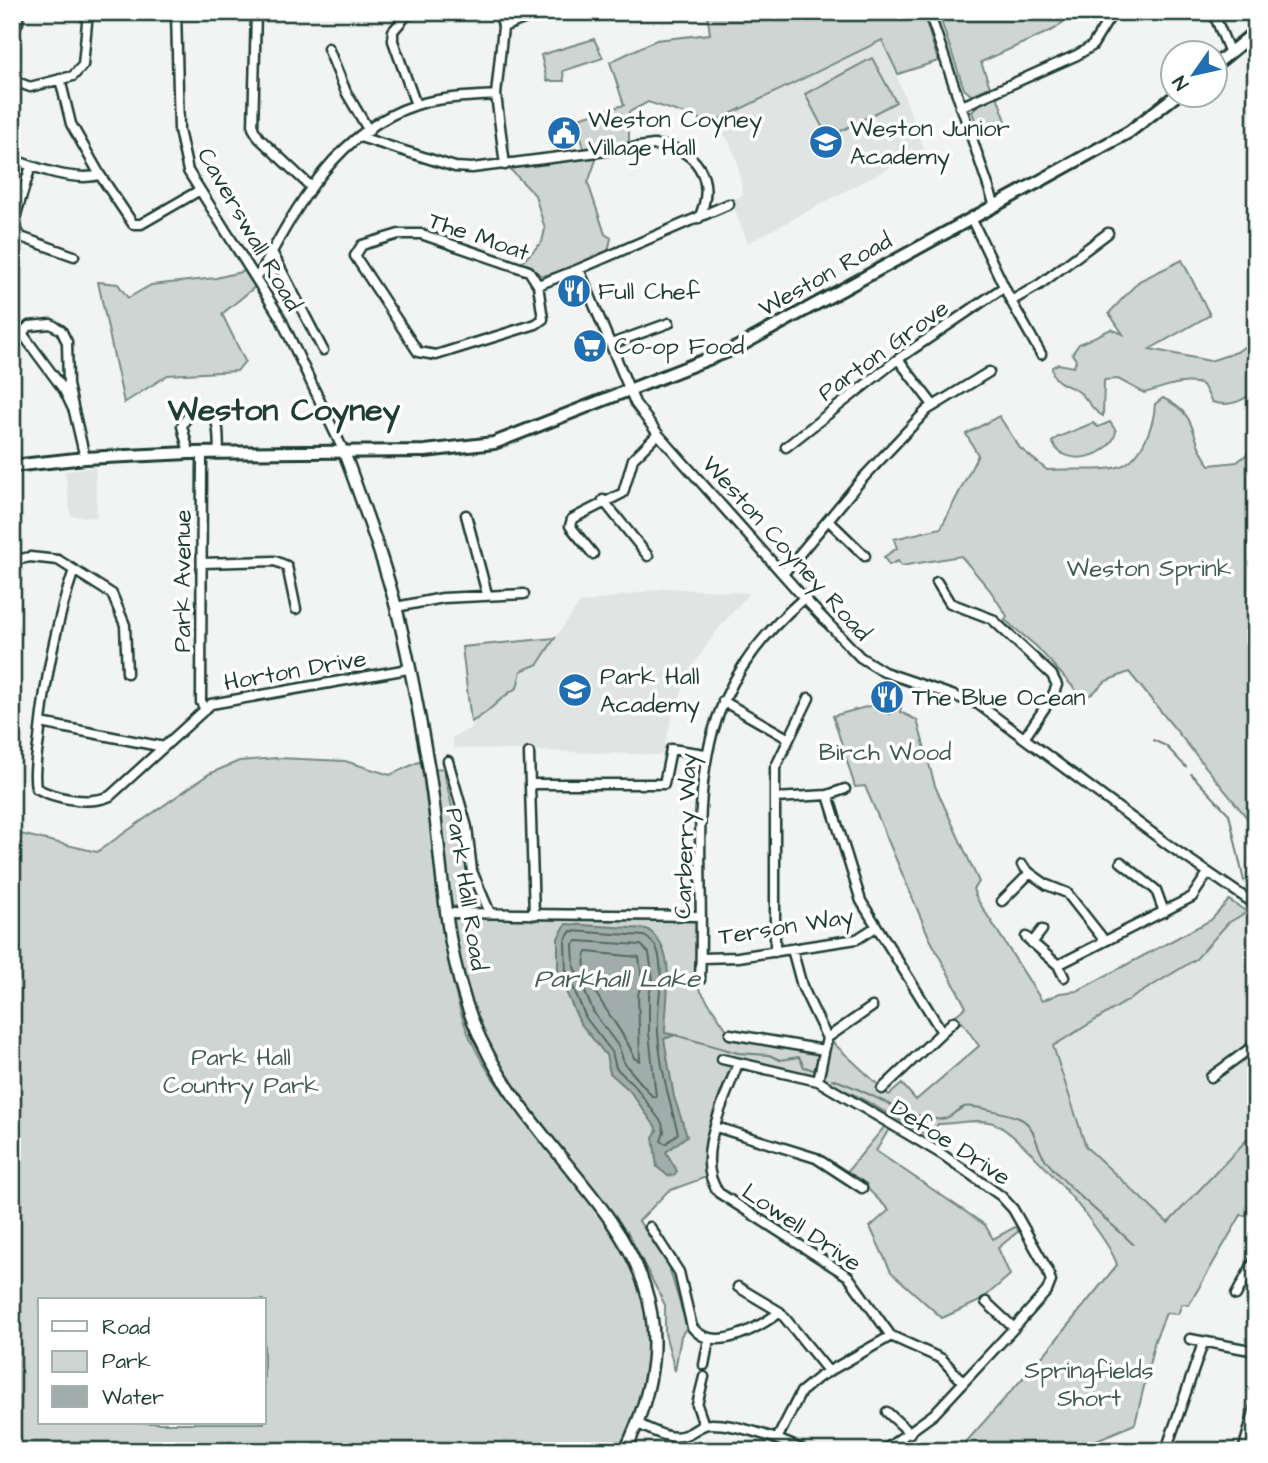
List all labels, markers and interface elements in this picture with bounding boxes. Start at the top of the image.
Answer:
north arrow [1160,38,1230,108]
text: N [1167,70,1196,95]
place label: Weston Coyney Village Hall [588,103,762,166]
place label: Weston Junior Academy [850,112,1010,175]
public building icon: Weston Coyney Village Hall [545,114,583,152]
school or university icon: Weston Junior Academy [807,123,845,161]
street label: Caverswall Road [188,141,310,318]
street label: The Moat [424,204,534,270]
street label: Weston Road [753,224,898,326]
restaurant icon: Full Chef [555,272,593,310]
place label: Full Chef [598,275,701,309]
street label: Parton Grove [811,292,956,410]
supermarket icon: Co-op Food [571,327,609,365]
place label: Co-op Food [614,330,744,364]
district label: Weston Coyney [167,388,401,434]
street label: Weston Coyney Road [693,448,879,650]
street label: Park Avenue [166,509,200,653]
park label: Weston Sprink [1067,552,1232,586]
street label: Horton Drive [221,642,369,700]
place label: Park Hall Academy [600,660,700,723]
school or university icon: Park Hall Academy [556,671,594,709]
restaurant icon: The Blue Ocean [868,678,906,716]
place label: The Blue Ocean [912,681,1086,715]
park label: Birch Wood [819,736,951,770]
street label: Carberry Way [666,752,707,920]
street label: Park Hall Road [436,805,496,973]
street label: Terson Way [716,900,856,955]
water label: Parkhall Lake [534,961,702,997]
park label: Park Hall Country Park [163,1041,319,1104]
street label: Defoe Drive [884,1091,1017,1194]
street label: Lowell Drive [735,1175,868,1280]
legend [38,1298,266,1424]
text: Road [102,1313,150,1342]
text: Park [102,1347,151,1376]
park label: Springfields Short [1024,1354,1154,1416]
text: Water [102,1383,164,1412]

